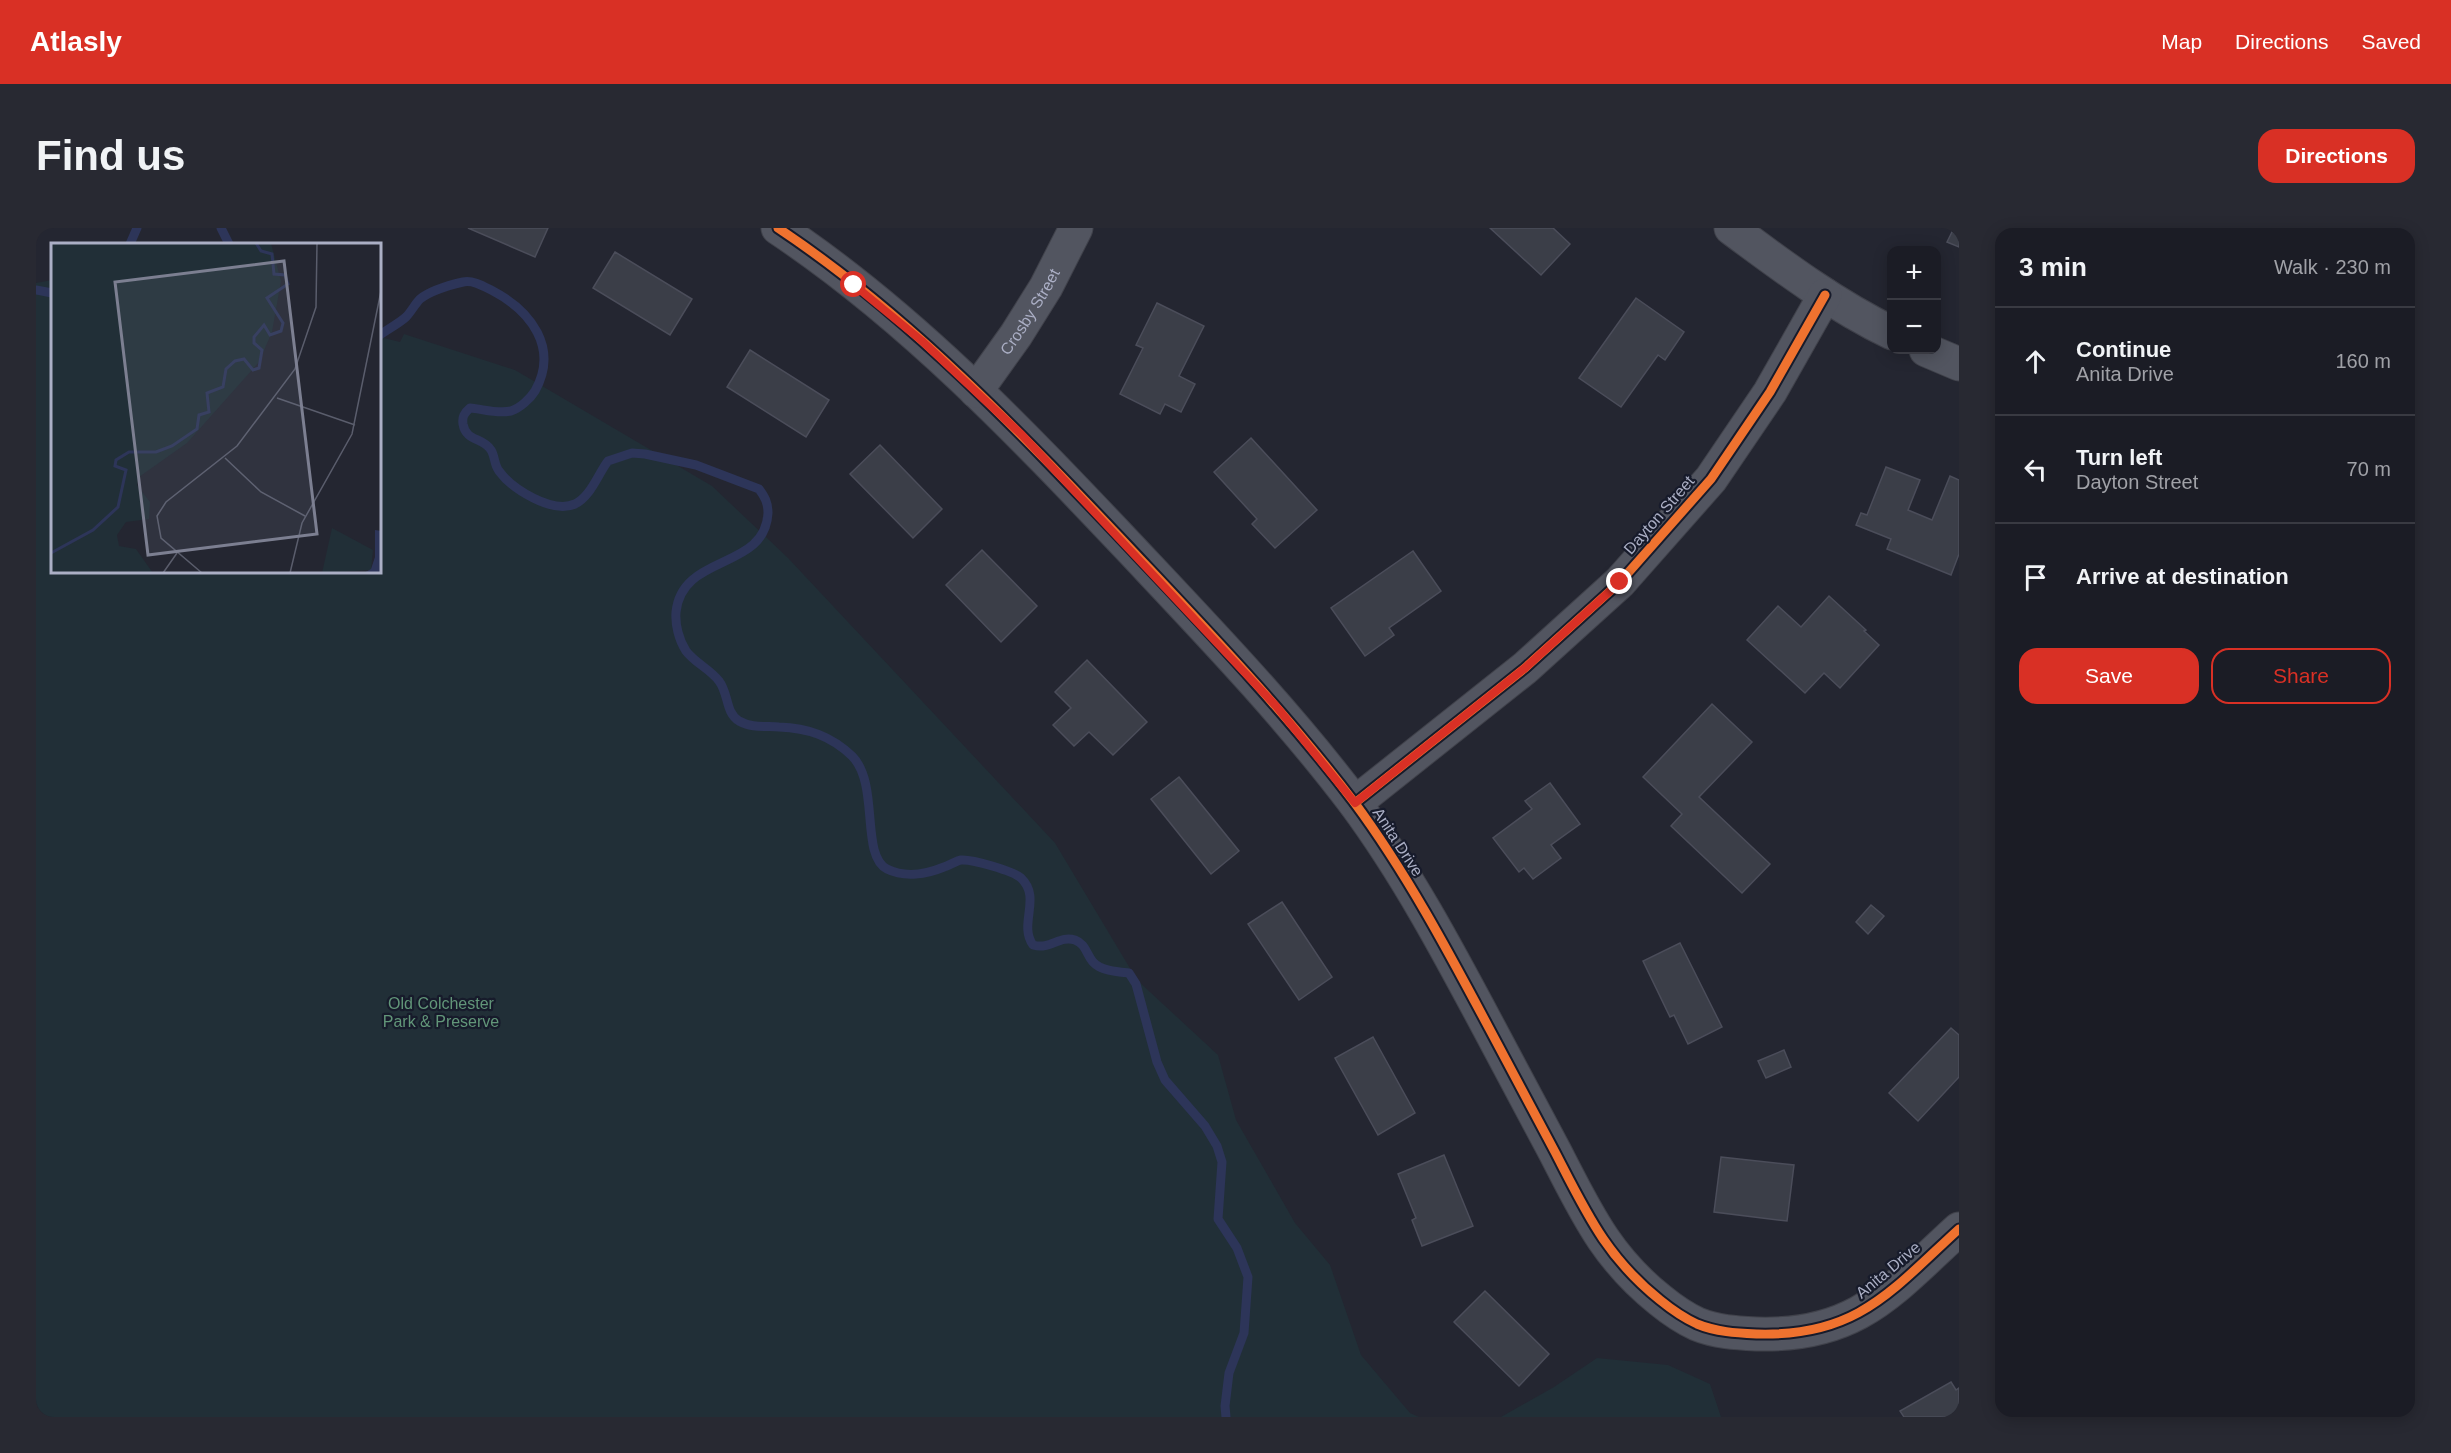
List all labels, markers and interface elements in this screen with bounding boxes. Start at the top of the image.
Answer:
text: Atlasly [30,26,122,57]
text: Map [2161,30,2202,53]
text: Directions [2235,30,2328,53]
text: Saved [2361,30,2421,53]
button: Directions [2258,129,2415,183]
text: Find us [36,132,185,179]
inset map [51,243,381,573]
map controls [1887,246,1941,354]
button: + [1887,246,1941,300]
text: 3 min [2019,252,2087,282]
text: Walk · 230 m [2274,256,2391,278]
street label: Crosby Street [996,265,1063,358]
route start [840,271,866,297]
button: − [1887,300,1941,354]
text: Continue [2076,337,2171,362]
icon: ahead [2019,345,2052,378]
text: 160 m [2335,350,2391,372]
text: Anita Drive [2076,363,2174,385]
text: Turn left [2076,445,2162,470]
icon: left [2019,453,2052,486]
text: 70 m [2347,458,2391,480]
text: Dayton Street [2076,471,2198,493]
street label: Dayton Street [1620,472,1698,557]
icon: arrive [2019,561,2052,594]
text: Arrive at destination [2076,564,2289,589]
route end [1606,568,1632,594]
button: Save [2019,648,2199,704]
button: Share [2211,648,2391,704]
street label: Anita Drive [1370,805,1426,880]
park label: Old Colchester Park & Preserve [383,995,499,1030]
street label: Anita Drive [1853,1238,1924,1302]

